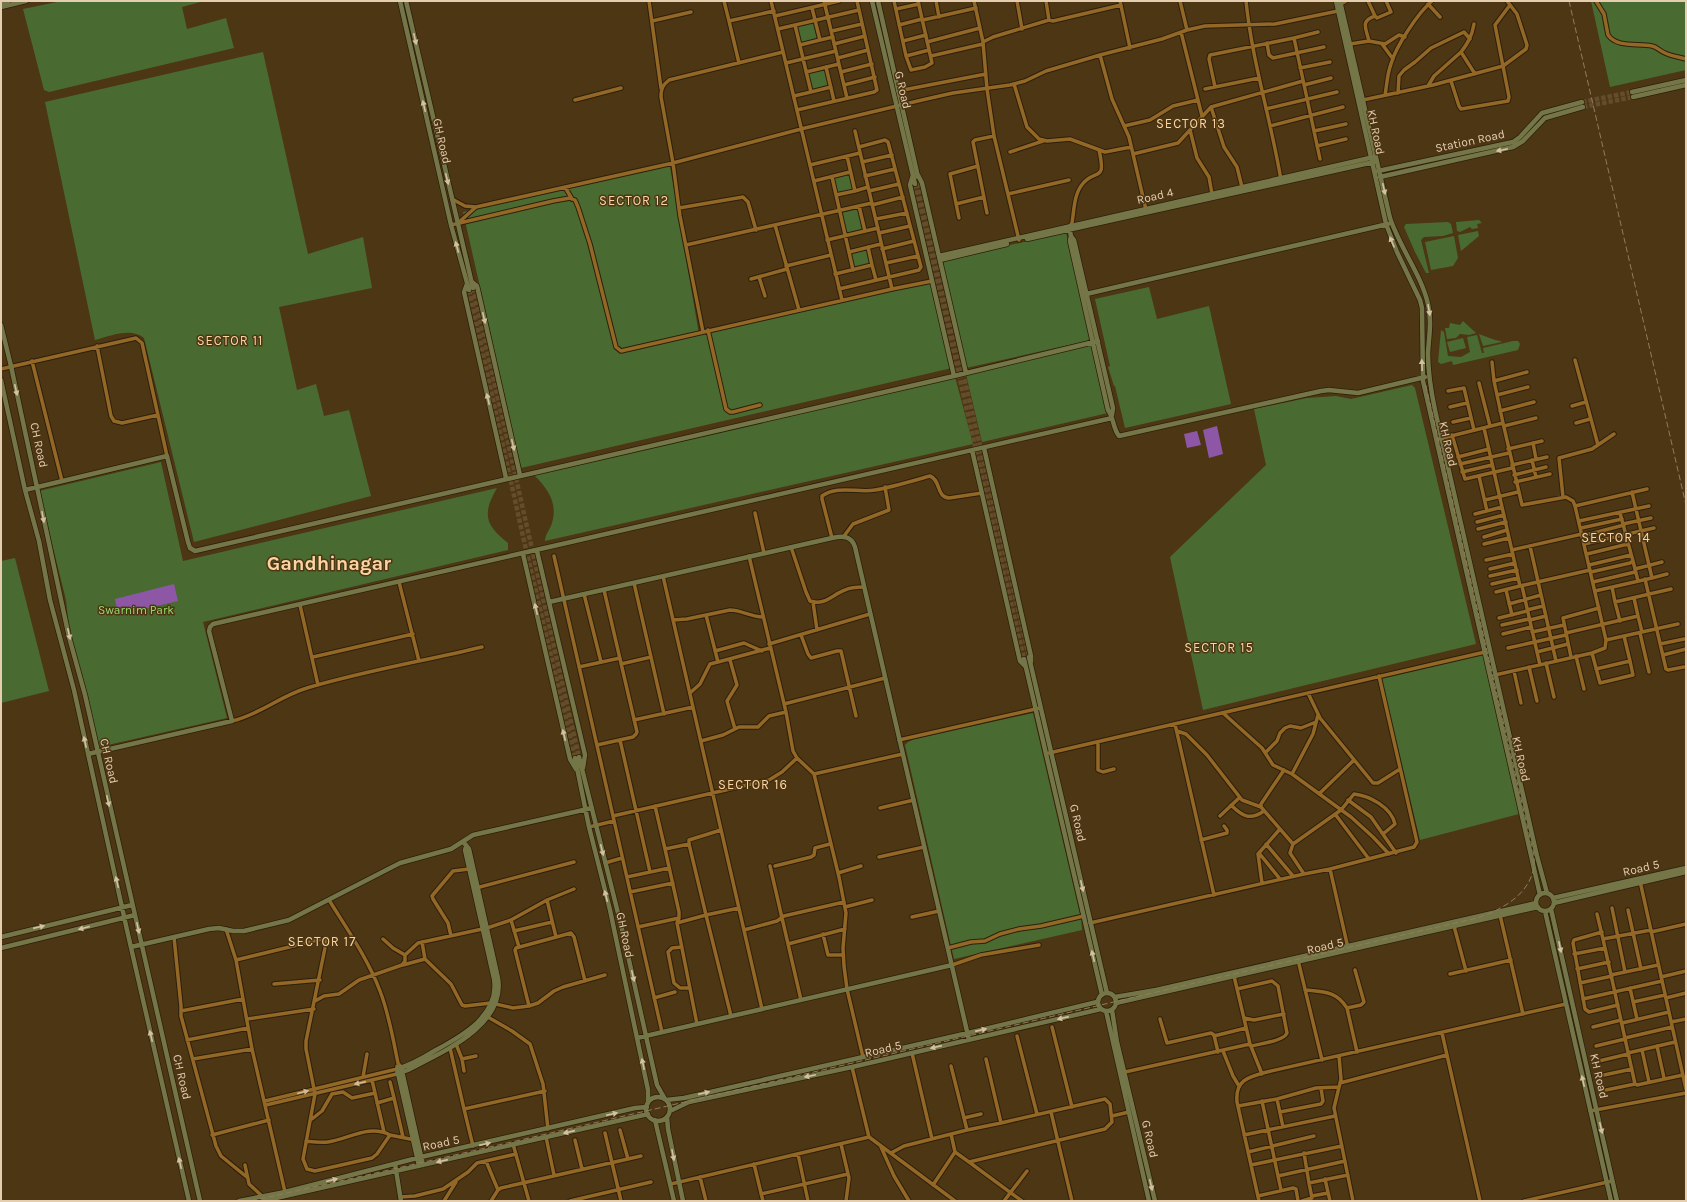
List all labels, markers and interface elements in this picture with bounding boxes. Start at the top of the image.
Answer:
one-way arrow [413,33,419,45]
street label: G Road [892,70,914,110]
one-way arrow [421,100,427,113]
street label: KH Road [1364,108,1388,156]
district label: SECTOR 13 [1156,116,1226,131]
street label: GH Road [430,117,454,165]
street label: Station Road [1434,127,1506,155]
one-way arrow [1496,148,1508,154]
one-way arrow [445,173,451,186]
one-way arrow [1381,183,1387,195]
street label: Road 4 [1135,185,1175,207]
district label: SECTOR 12 [599,193,669,208]
one-way arrow [1389,235,1395,247]
one-way arrow [453,240,459,253]
one-way arrow [1426,304,1432,316]
one-way arrow [481,312,487,324]
district label: SECTOR 11 [197,333,263,348]
one-way arrow [1419,358,1425,371]
one-way arrow [14,384,20,396]
one-way arrow [484,393,490,406]
street label: KH Road [1436,420,1460,468]
street label: CH Road [27,421,51,469]
one-way arrow [510,438,516,451]
one-way arrow [41,511,47,523]
district label: SECTOR 14 [1581,530,1651,545]
district label: Gandhinagar [267,552,391,575]
park label: Swarnim Park [98,603,174,617]
one-way arrow [532,603,538,615]
one-way arrow [66,628,72,640]
district label: SECTOR 15 [1184,640,1254,655]
one-way arrow [561,729,567,742]
street label: KH Road [1509,735,1533,783]
one-way arrow [82,736,88,748]
street label: CH Road [97,737,121,785]
district label: SECTOR 16 [718,777,788,792]
one-way arrow [106,795,112,807]
street label: G Road [1067,803,1089,843]
one-way arrow [599,844,605,856]
street label: Road 5 [1621,857,1661,879]
one-way arrow [113,876,119,888]
one-way arrow [1079,880,1085,892]
one-way arrow [603,890,609,903]
street label: GH Road [613,911,637,959]
one-way arrow [135,922,141,934]
one-way arrow [33,924,45,930]
one-way arrow [77,925,89,931]
district label: SECTOR 17 [288,934,356,949]
street label: Road 5 [1305,935,1345,957]
one-way arrow [1557,941,1563,953]
one-way arrow [1089,950,1095,963]
one-way arrow [630,970,636,983]
one-way arrow [1057,1016,1069,1022]
one-way arrow [975,1027,987,1033]
one-way arrow [148,1030,154,1043]
street label: Road 5 [863,1038,903,1060]
one-way arrow [930,1045,943,1051]
street label: KH Road [1587,1052,1611,1100]
street label: CH Road [170,1053,194,1101]
one-way arrow [640,1058,646,1071]
one-way arrow [803,1073,816,1079]
one-way arrow [1580,1075,1586,1087]
one-way arrow [353,1081,366,1087]
one-way arrow [296,1088,309,1094]
one-way arrow [698,1090,710,1096]
one-way arrow [606,1110,618,1116]
street label: G Road [1139,1119,1161,1159]
one-way arrow [1598,1122,1604,1135]
one-way arrow [562,1129,575,1135]
street label: Road 5 [421,1132,461,1154]
one-way arrow [479,1140,492,1146]
one-way arrow [670,1149,676,1161]
one-way arrow [177,1157,183,1169]
one-way arrow [436,1158,448,1164]
one-way arrow [326,1177,338,1183]
one-way arrow [1148,1179,1154,1191]

